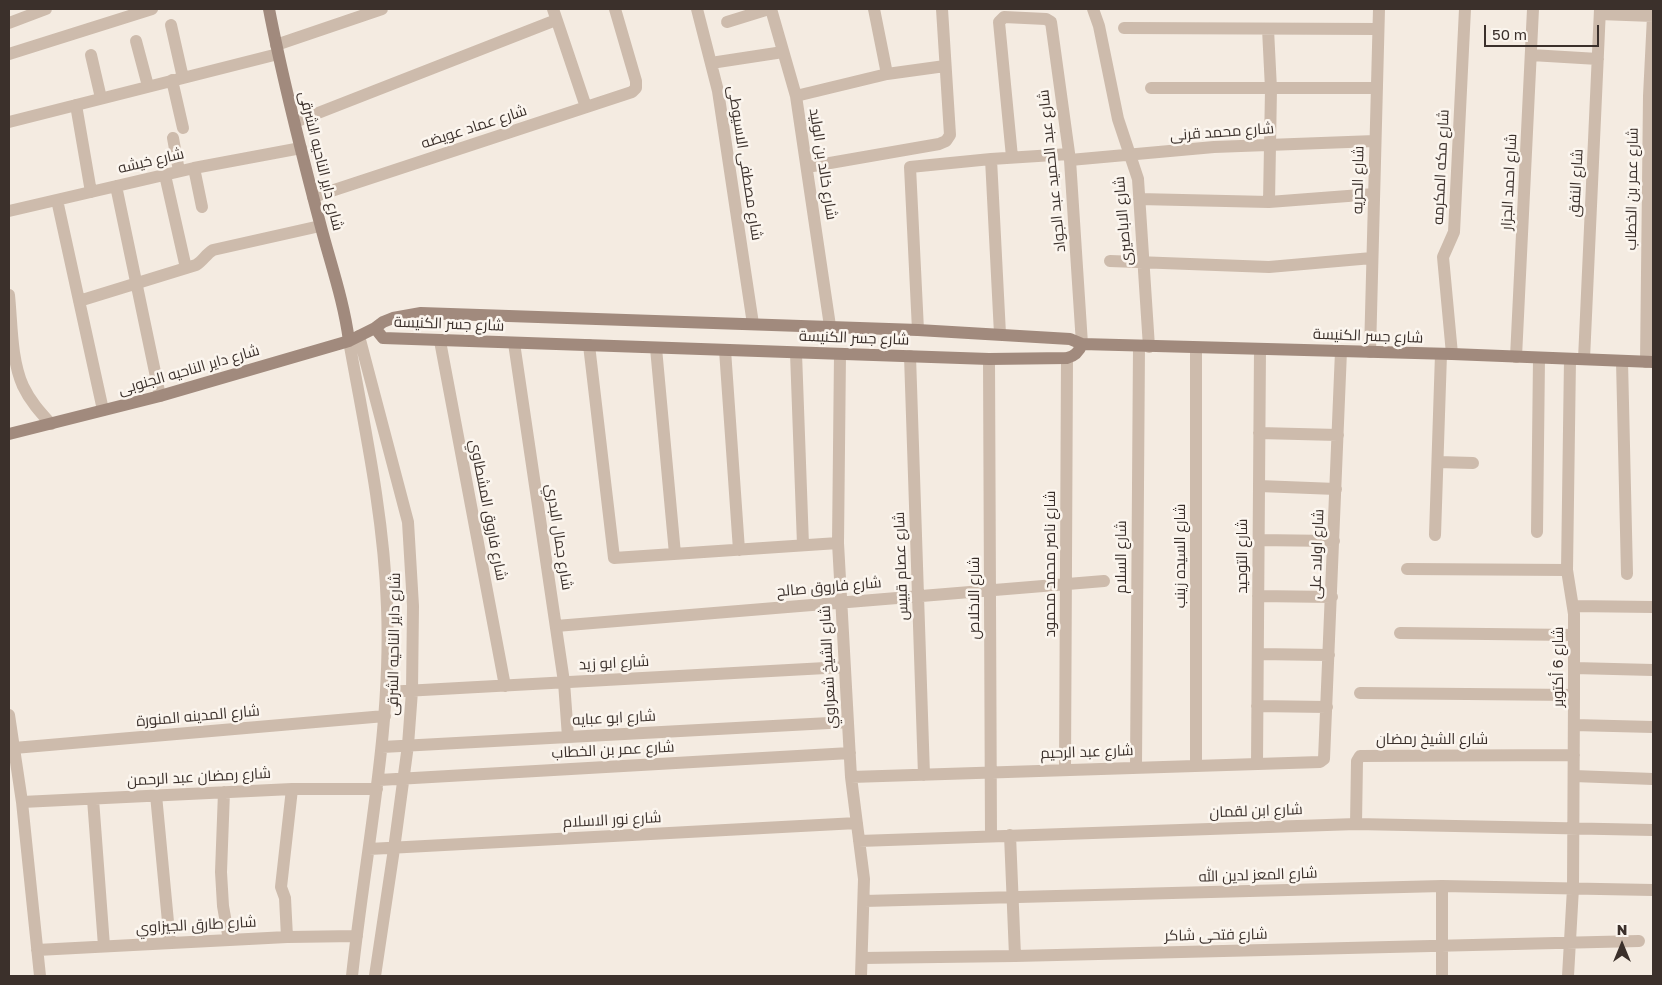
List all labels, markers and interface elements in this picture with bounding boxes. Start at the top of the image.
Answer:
scale bar [1487,15,1602,47]
text: 50 m [1492,25,1527,43]
street label: شارع مصطفى الاسيوطى [724,84,766,242]
street label: شارع داير الناحيه الشرقى [295,89,347,233]
street label: شارع عبد الحميد عبد الجواد [1034,89,1070,253]
street label: شارع عماد عويضه [419,101,529,153]
street label: شارع خالد بن الوليد [805,107,841,221]
street label: شارع مكه المكرمه [1429,109,1453,225]
street label: شارع محمد قرنى [1169,119,1275,145]
street label: شارع عمر بن الخطاب [1622,127,1642,251]
street label: شارع احمد الجزار [1497,133,1521,231]
street label: شارع خيشه [116,145,186,177]
street label: شارع الحريه [1348,146,1368,214]
street label: شارع النفق [1565,148,1587,218]
street label: شارع الاباصيرى [1110,176,1136,266]
street label: شارع جسر الكنيسة [393,313,505,335]
street label: شارع جسر الكنيسة [1312,325,1424,347]
street label: شارع جسر الكنيسة [798,327,910,349]
street label: شارع داير الناحيه الجنوبى [116,341,262,399]
street label: شارع فاروق المشطاوي [465,438,511,582]
street label: شارع جمال البدري [542,483,576,591]
street label: شارع ناصر محمد محمود [1041,491,1059,637]
street label: شارع السيده زينب [1171,504,1189,608]
street label: شارع اولاد على [1306,509,1328,599]
street label: شارع عصام قبيس [890,511,912,621]
street label: شارع التوحيد [1233,519,1251,593]
street label: شارع السلام [1112,520,1130,594]
street label: شارع الاخلاص [965,557,983,639]
street label: شارع داير الناحيه الشرقى [384,572,404,716]
street label: شارع فاروق صالح [776,573,882,601]
street label: شارع الشيخ شعراوي [816,605,840,729]
street label: شارع 6 أكتوبر [1549,627,1567,707]
street label: شارع ابو زيد [578,652,650,674]
street label: شارع المدينه المنورة [135,702,261,730]
street label: شارع ابو عبايه [572,707,656,729]
street label: شارع الشيخ رمضان [1376,730,1488,748]
street label: شارع عمر بن الخطاب [551,738,675,762]
street label: شارع عبد الرحيم [1040,741,1134,763]
street label: شارع رمضان عبد الرحمن [127,764,271,790]
street label: شارع ابن لقمان [1209,800,1303,822]
street label: شارع نور الاسلام [562,808,662,832]
street label: شارع المعز لدين الله [1198,864,1318,886]
street label: شارع طارق الجيزاوي [135,913,257,937]
north arrow [1597,920,1647,970]
text: N [1617,921,1627,938]
street label: شارع فتحى شاكر [1164,925,1268,945]

